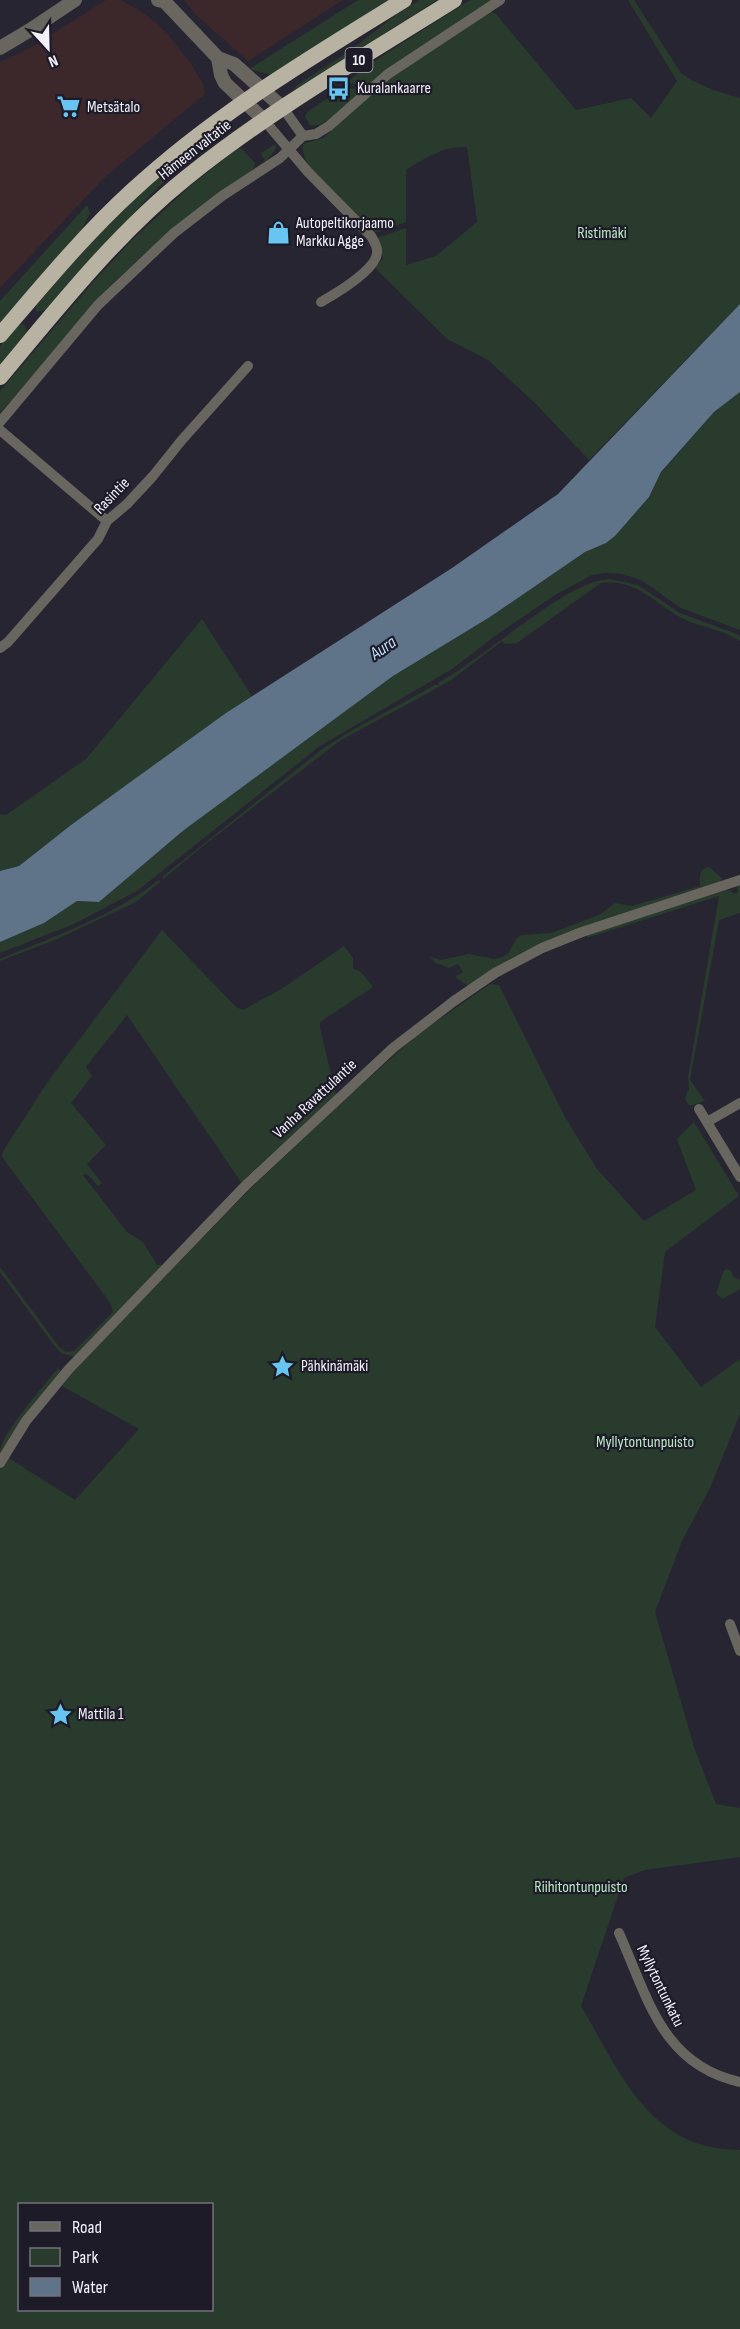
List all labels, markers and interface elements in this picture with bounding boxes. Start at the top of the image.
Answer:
north arrow [18,18,78,78]
road number: 10 [346,48,372,72]
text: N [46,50,61,71]
bus stop icon: Kuralankaarre [326,75,352,101]
place label: Kuralankaarre [357,79,431,98]
supermarket icon: Metsätalo [56,94,82,120]
place label: Metsätalo [87,98,140,117]
street label: Hämeen valtatie [155,116,235,184]
place label: Autopeltikorjaamo Markku Agge [295,214,394,251]
shop icon: Autopeltikorjaamo Markku Agge [265,219,291,245]
park label: Ristimäki [577,224,627,243]
street label: Rasintie [90,474,134,518]
water label: Aura [365,631,401,665]
street label: Vanha Ravattulantie [269,1055,361,1143]
place icon: Pähkinämäki [270,1353,296,1379]
place label: Pähkinämäki [301,1357,368,1376]
park label: Myllytontunpuisto [596,1433,694,1452]
place icon: Mattila 1 [47,1701,73,1727]
place label: Mattila 1 [78,1705,124,1724]
park label: Riihitontunpuisto [534,1878,628,1897]
street label: Myllytontunkatu [632,1942,688,2030]
legend [18,2203,213,2311]
text: Road [72,2217,102,2238]
text: Park [72,2247,98,2268]
text: Water [72,2277,108,2298]

